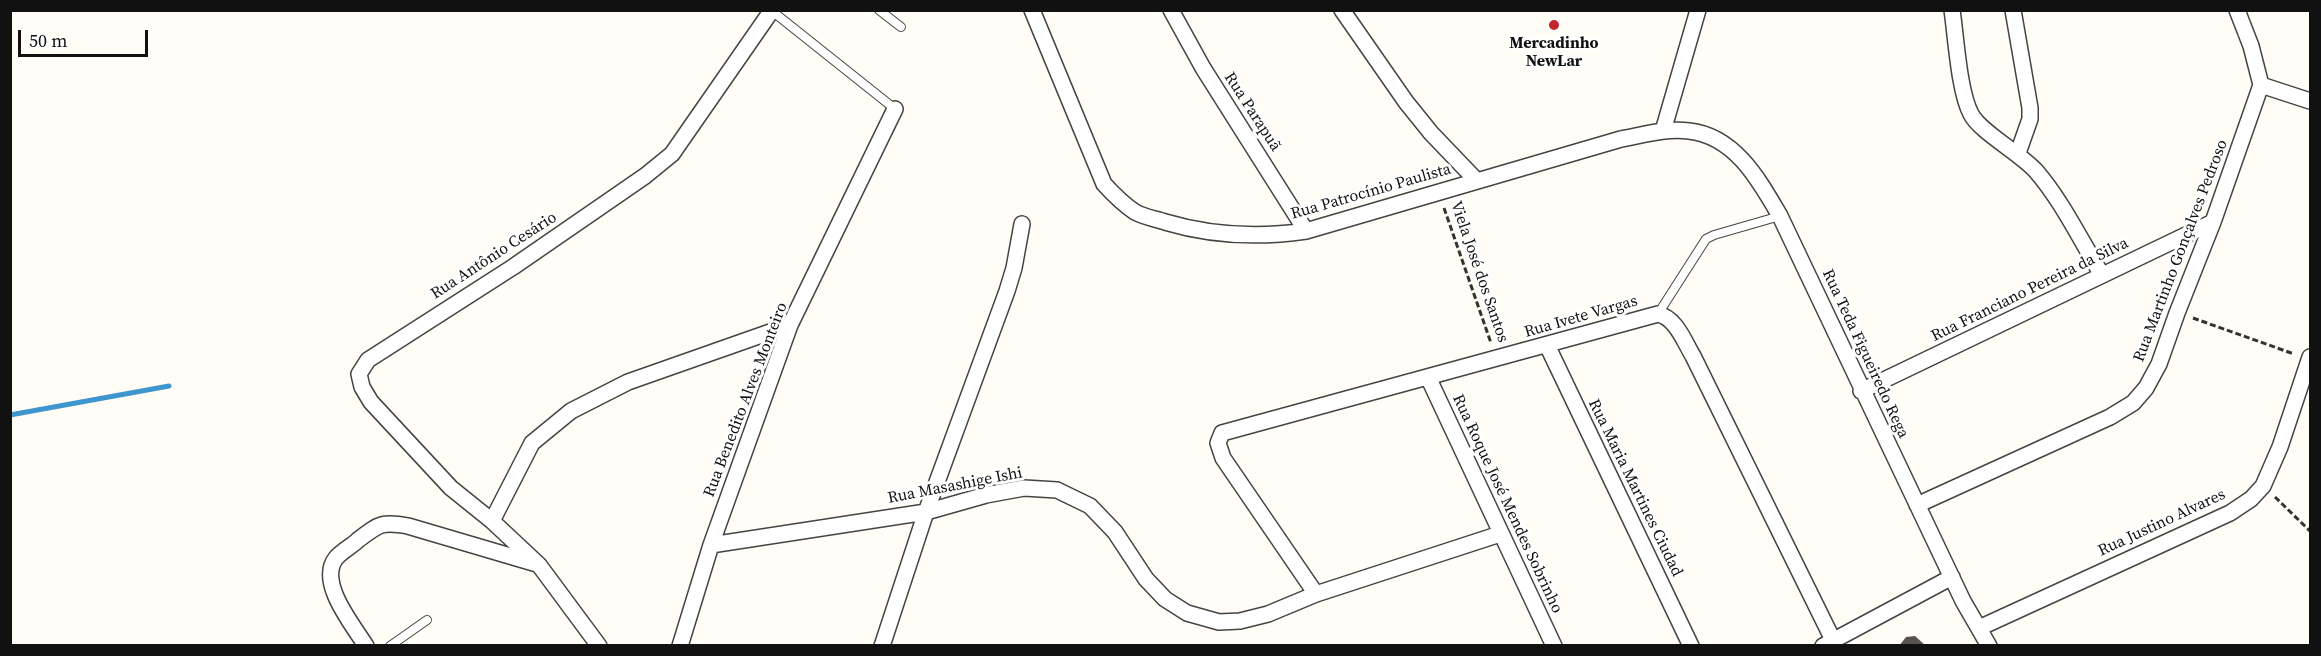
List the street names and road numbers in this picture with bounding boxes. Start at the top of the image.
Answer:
street label: Rua Parapuã [1219,69,1285,155]
street label: Rua Martinho Gonçalves Pedroso [2130,137,2232,365]
street label: Rua Patrocínio Paulista [1289,160,1453,224]
street label: Viela José dos Santos [1446,199,1512,345]
street label: Rua Antônio Cesário [427,208,561,304]
street label: Rua Franciano Pereira da Silva [1928,234,2132,346]
street label: Rua Teda Figueiredo Rega [1817,267,1913,441]
street label: Rua Ivete Vargas [1522,292,1640,342]
street label: Rua Benedito Alves Monteiro [700,300,792,500]
street label: Rua Roque José Mendes Sobrinho [1448,392,1566,616]
street label: Rua Maria Martines Ciudad [1584,396,1686,580]
street label: Rua Masashige Ishi [886,464,1024,508]
street label: Rua Justino Alvares [2095,485,2229,561]

